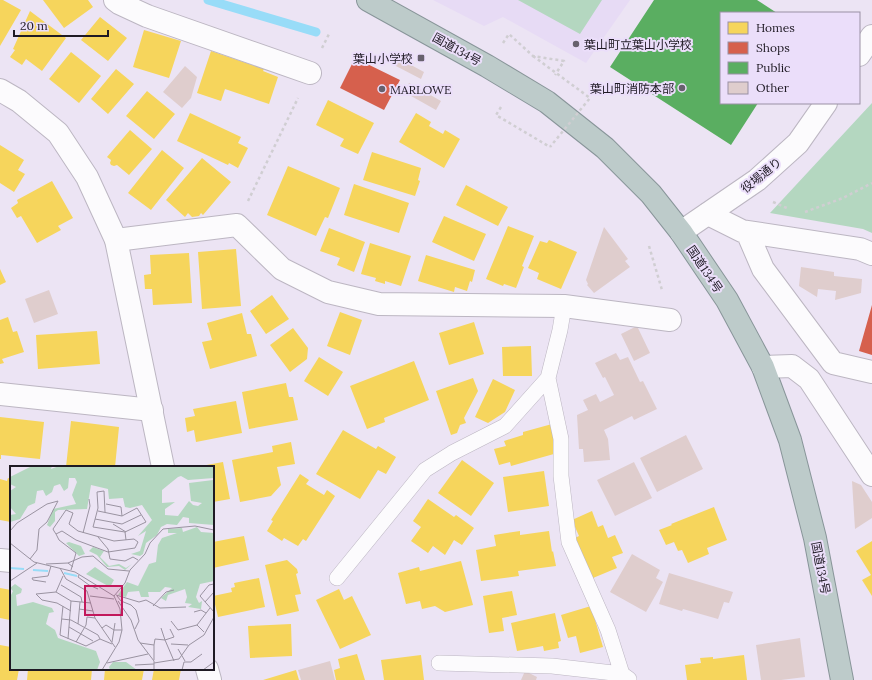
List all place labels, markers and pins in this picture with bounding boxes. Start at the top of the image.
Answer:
place label: 葉山町立葉山小学校 [584,37,692,52]
marker: 葉山町立葉山小学校 [571,39,581,49]
place label: 葉山小学校 [353,51,413,66]
marker: 葉山小学校 [416,53,426,63]
place label: 葉山町消防本部 [590,81,674,96]
place label: MARLOWE [390,82,452,97]
marker: 葉山町消防本部 [677,83,687,93]
marker: MARLOWE [377,84,387,94]

